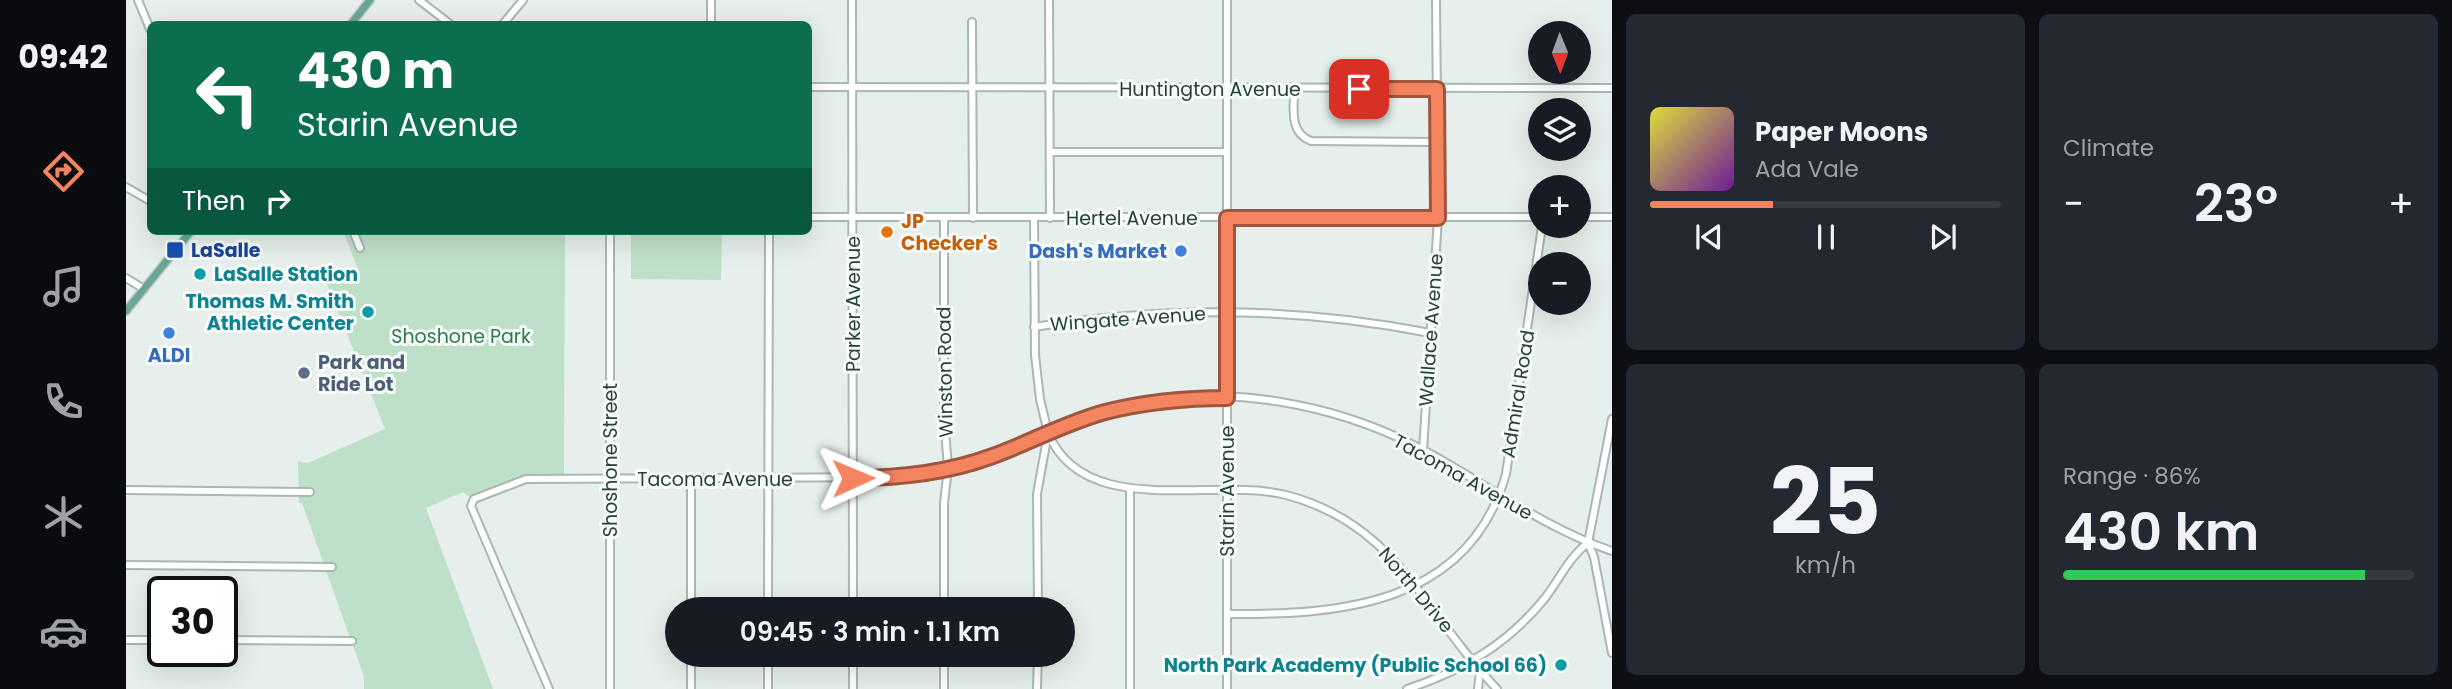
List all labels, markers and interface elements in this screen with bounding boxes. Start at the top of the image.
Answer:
north arrow [1528,21,1591,84]
map controls [1528,21,1591,315]
text: 09:42 [18,34,108,79]
text: 430 m [297,37,454,105]
icon: left [182,49,273,140]
pin [1329,59,1389,119]
icon: arrive [1340,70,1378,108]
street label: Huntington Avenue [1119,76,1301,103]
button: layers [1528,98,1591,161]
text: Starin Avenue [297,102,518,147]
text: Paper Moons [1755,114,1928,150]
text: Climate [2063,132,2154,164]
icon: directions [39,147,88,196]
text: Ada Vale [1755,153,1859,185]
text: 23° [2194,167,2278,240]
button: + [1528,175,1591,238]
text: − [2063,177,2084,230]
text: + [2388,177,2414,230]
icon: right [259,182,297,220]
text: Then [182,183,245,219]
street label: Hertel Avenue [1066,205,1198,232]
place label: JP Checker's [901,208,998,257]
icon: previous [1690,218,1728,256]
icon: pause [1807,218,1845,256]
icon: next [1924,218,1962,256]
marker: JP Checker's [879,224,895,240]
street label: Parker Avenue [840,236,867,372]
place label: LaSalle [191,237,261,264]
place label: Dash's Market [1028,238,1167,265]
marker: LaSalle [165,240,185,260]
marker: Dash's Market [1173,243,1189,259]
button: − [1528,252,1591,315]
street label: Wallace Avenue [1412,253,1450,407]
place label: LaSalle Station [214,261,358,288]
icon: music [39,262,88,311]
marker: LaSalle Station [192,266,208,282]
place label: Thomas M. Smith Athletic Center [185,288,354,337]
street label: Wingate Avenue [1049,300,1207,338]
marker: Thomas M. Smith Athletic Center [360,304,376,320]
street label: Winston Road [930,306,960,438]
park label: Shoshone Park [391,323,531,350]
marker: ALDI [161,325,177,341]
street label: Admiral Road [1495,328,1541,460]
place label: ALDI [148,342,190,369]
place label: Park and Ride Lot [318,349,405,398]
marker: Park and Ride Lot [296,365,312,381]
icon: phone [39,377,88,426]
street label: Shoshone Street [597,383,624,537]
street label: Starin Avenue [1214,425,1241,557]
street label: Tacoma Avenue [1388,427,1538,527]
text: 25 [1770,438,1881,566]
position arrow [816,441,890,515]
text: Range · 86% [2063,460,2201,492]
street label: Tacoma Avenue [637,466,793,493]
icon: climate [39,492,88,541]
text: 430 km [2063,495,2259,568]
street label: North Drive [1372,541,1460,639]
text: km/h [1795,549,1856,581]
speed limit sign: 30 [147,576,238,667]
icon: car [39,607,88,656]
text: 09:45 · 3 min · 1.1 km [740,614,1000,650]
place label: North Park Academy (Public School 66) [1164,652,1547,679]
marker: North Park Academy (Public School 66) [1553,657,1569,673]

